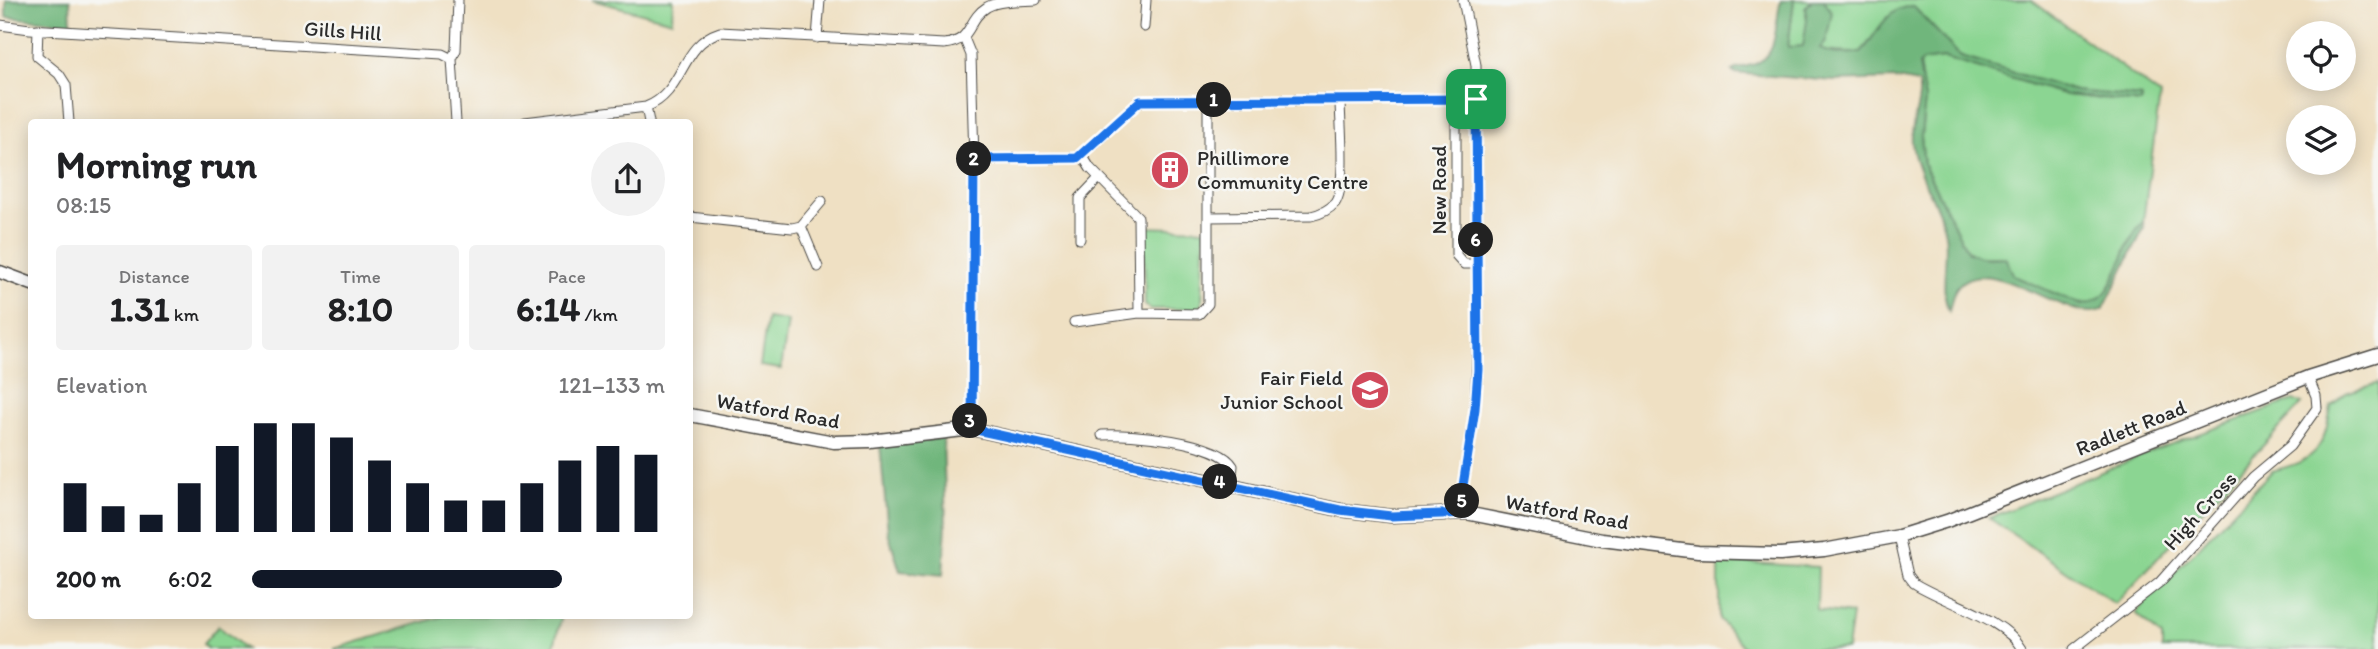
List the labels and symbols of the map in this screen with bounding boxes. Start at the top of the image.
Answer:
street label: Gills Hill [303,15,383,46]
pin [1446,69,1506,129]
pin: 1 [1196,82,1232,118]
pin: 2 [956,142,992,176]
place label: Phillimore Community Centre [1197,145,1368,194]
street label: New Road [1426,145,1451,235]
building icon: Phillimore Community Centre [1149,149,1191,191]
pin: 6 [1458,222,1494,258]
place label: Fair Field Junior School [1220,365,1344,414]
school or university icon: Fair Field Junior School [1349,369,1391,411]
street label: Watford Road [715,387,842,434]
street label: Radlett Road [2072,394,2190,461]
pin: 3 [953,404,988,438]
pin: 4 [1202,464,1238,500]
street label: High Cross [2158,466,2241,555]
pin: 5 [1444,484,1480,518]
street label: Watford Road [1504,488,1631,535]

